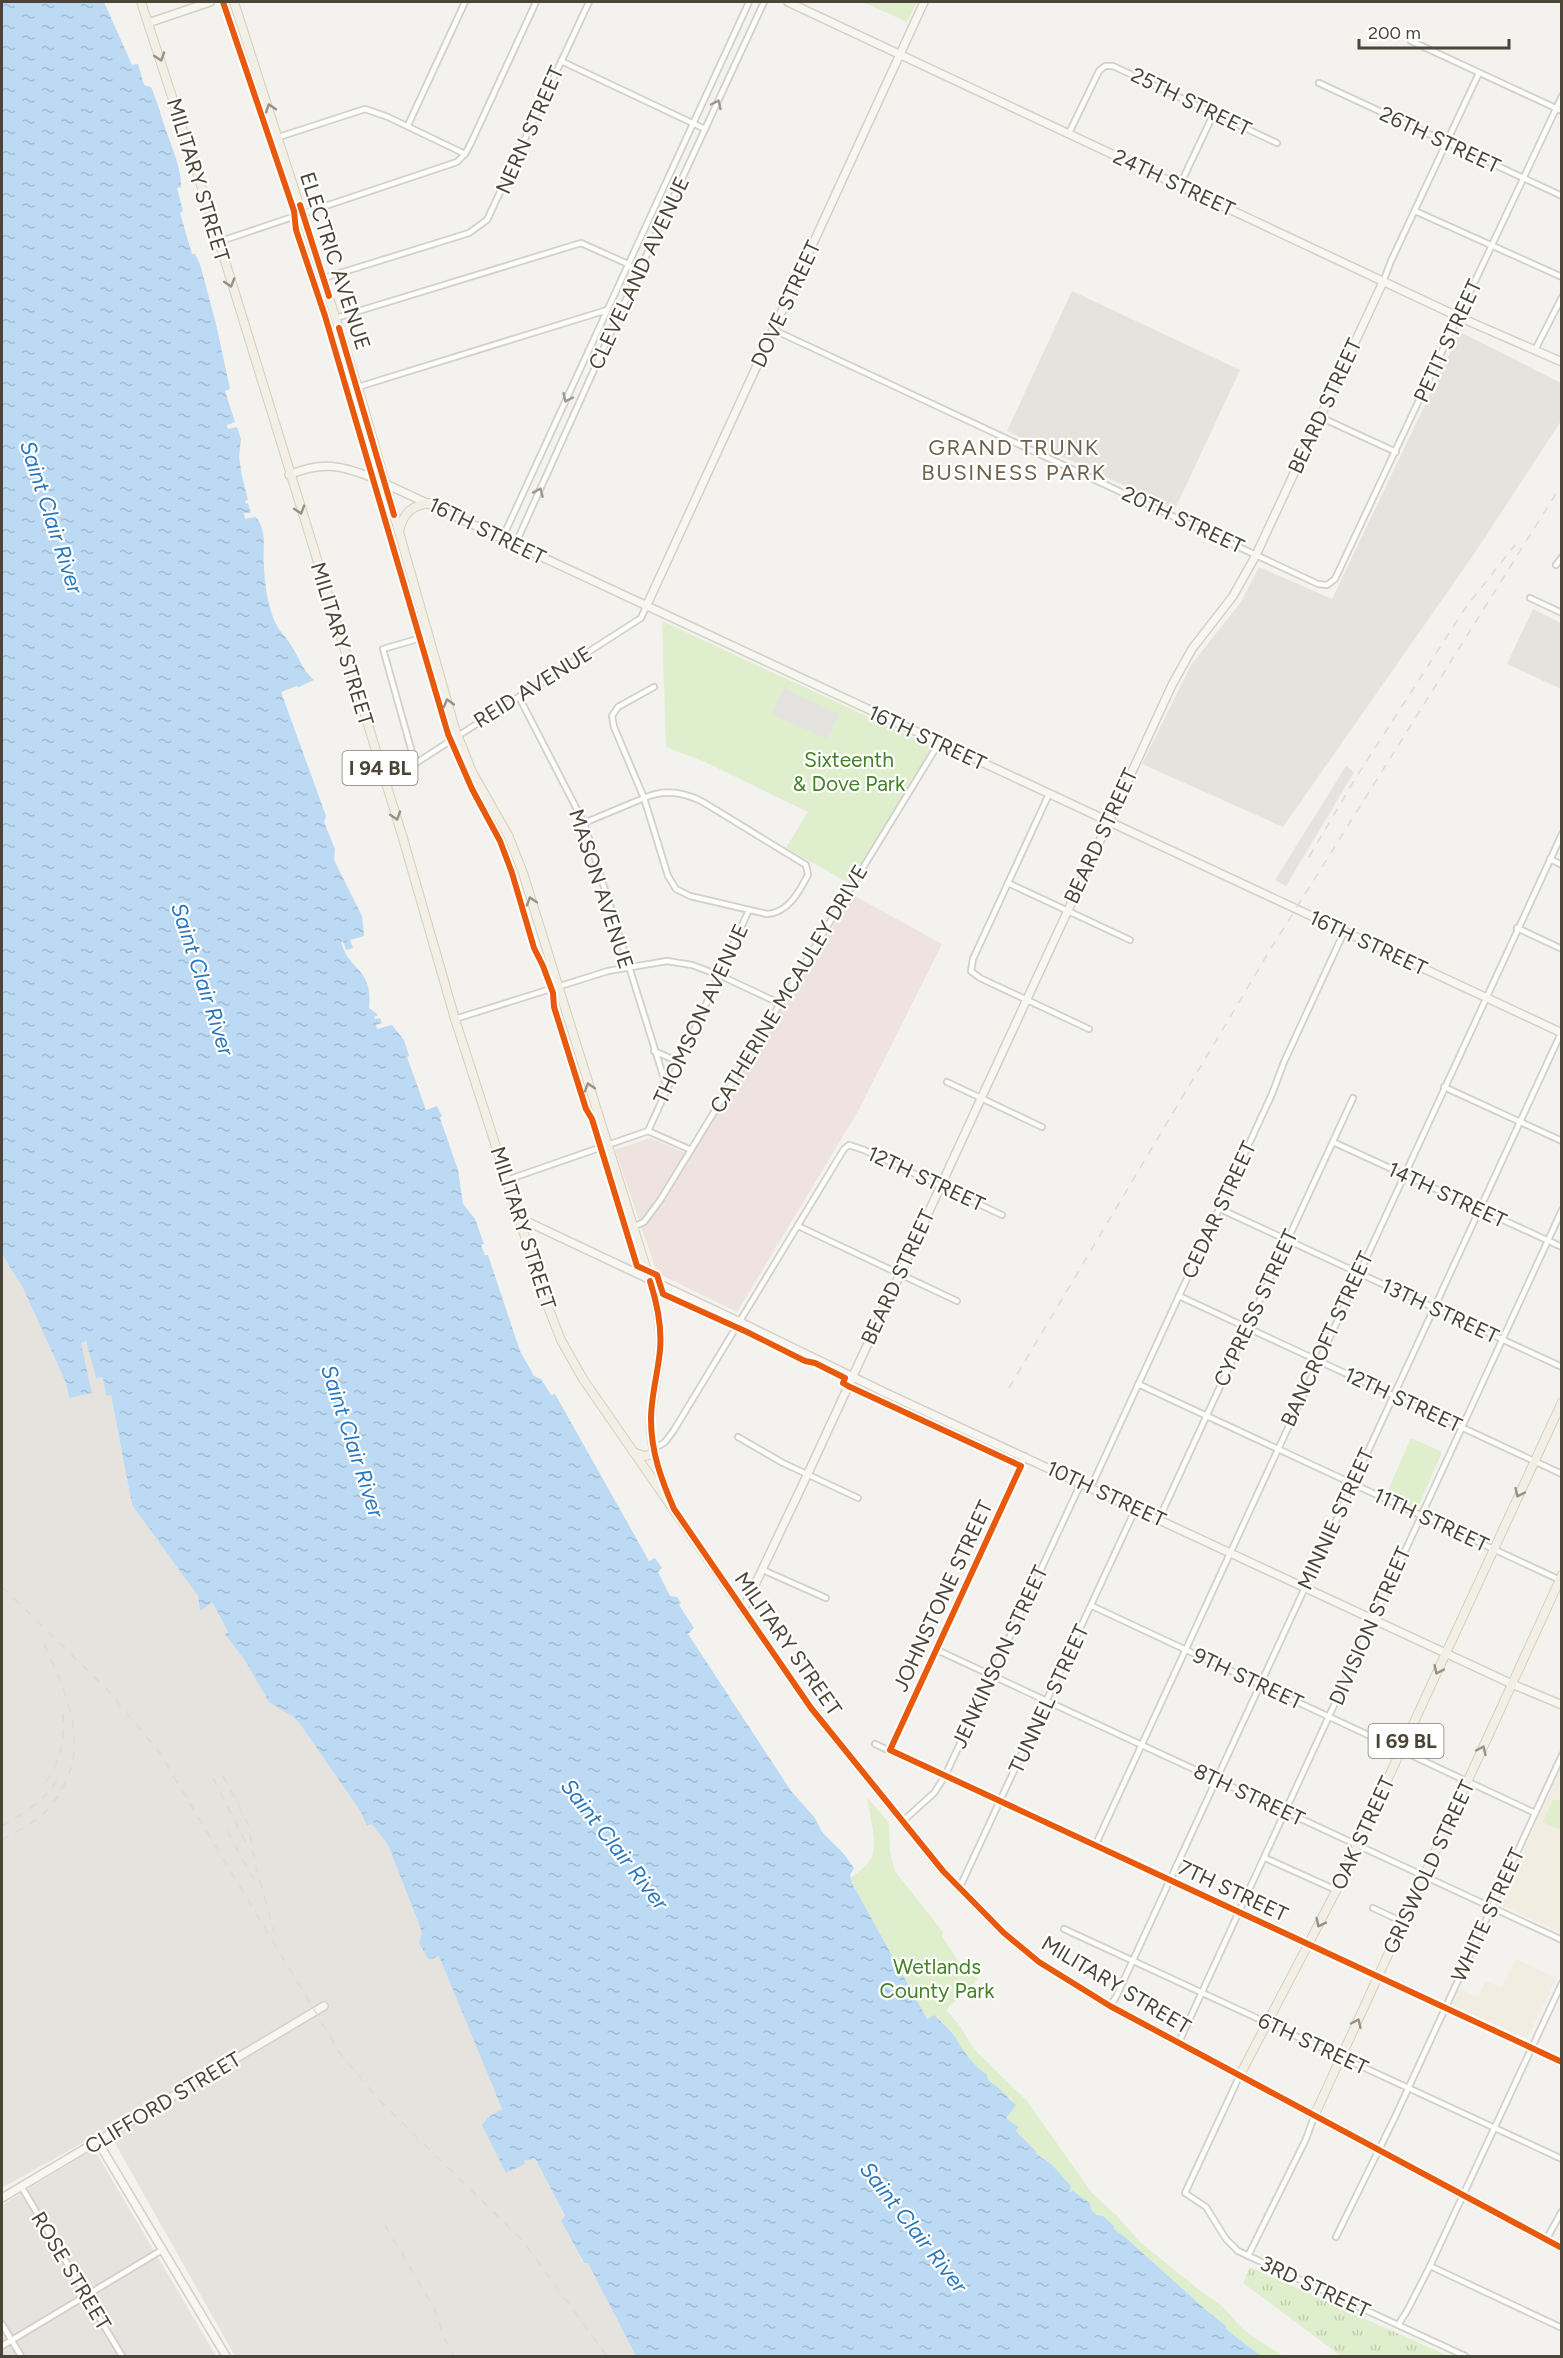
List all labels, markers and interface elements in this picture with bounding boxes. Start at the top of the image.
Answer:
scale bar [1359,12,1509,50]
text: 200 m [1368,22,1421,44]
one-way arrow [152,51,165,62]
street label: NERN STREET [490,62,569,198]
street label: 25TH STREET [1127,62,1256,142]
street label: MILITARY STREET [162,95,235,265]
one-way arrow [709,100,721,111]
street label: 26TH STREET [1376,101,1505,179]
one-way arrow [264,103,277,114]
street label: 24TH STREET [1109,143,1239,222]
street label: ELECTRIC AVENUE [295,169,376,353]
street label: CLEVELAND AVENUE [583,172,694,373]
street label: DOVE STREET [745,236,826,371]
street label: PETIT STREET [1408,275,1487,406]
one-way arrow [223,277,236,288]
street label: BEARD STREET [1282,334,1367,477]
one-way arrow [562,391,574,402]
district label: GRAND TRUNK BUSINESS PARK [921,434,1107,486]
water label: Saint Clair River [14,437,89,598]
street label: 20TH STREET [1118,480,1249,559]
one-way arrow [532,487,544,498]
street label: 16TH STREET [425,491,550,570]
one-way arrow [293,504,305,515]
street label: MILITARY STREET [306,559,379,729]
street label: REID AVENUE [469,640,596,733]
one-way arrow [442,698,455,708]
street label: 16TH STREET [864,699,991,776]
park label: Sixteenth & Dove Park [793,747,906,796]
road number: I 94 BL [342,751,418,785]
street label: BEARD STREET [1058,764,1143,907]
street label: MASON AVENUE [564,806,639,972]
one-way arrow [389,810,401,821]
street label: CATHERINE MCAULEY DRIVE [704,860,873,1117]
one-way arrow [526,896,538,907]
water label: Saint Clair River [165,899,240,1060]
street label: 16TH STREET [1305,904,1432,981]
street label: THOMSON AVENUE [648,920,753,1108]
one-way arrow [584,1082,596,1093]
street label: CEDAR STREET [1176,1137,1261,1282]
street label: 12TH STREET [863,1140,989,1217]
street label: MILITARY STREET [485,1143,562,1313]
street label: 14TH STREET [1384,1156,1511,1233]
street label: BEARD STREET [855,1205,940,1348]
street label: CYPRESS STREET [1208,1225,1303,1390]
street label: BANCROFT STREET [1275,1247,1378,1430]
street label: 13TH STREET [1377,1272,1503,1349]
water label: Saint Clair River [315,1361,390,1522]
street label: 12TH STREET [1340,1361,1466,1438]
street label: MINNIE STREET [1292,1444,1379,1594]
street label: 10TH STREET [1043,1455,1170,1532]
street label: 11TH STREET [1370,1482,1493,1557]
one-way arrow [1515,1487,1527,1498]
street label: JOHNSTONE STREET [887,1496,998,1695]
street label: DIVISION STREET [1323,1542,1416,1709]
street label: JENKINSON STREET [946,1561,1053,1752]
street label: MILITARY STREET [730,1567,848,1721]
street label: TUNNEL STREET [1003,1620,1094,1777]
street label: 9TH STREET [1189,1642,1308,1715]
one-way arrow [1433,1664,1445,1675]
road number: I 69 BL [1368,1724,1444,1758]
one-way arrow [1475,1746,1487,1757]
street label: 8TH STREET [1190,1758,1309,1831]
street label: OAK STREET [1325,1772,1400,1894]
water label: Saint Clair River [555,1773,675,1917]
street label: GRISWOLD STREET [1377,1776,1480,1958]
street label: WHITE STREET [1446,1843,1530,1986]
street label: 7TH STREET [1174,1854,1292,1927]
one-way arrow [1316,1917,1327,1927]
street label: MILITARY STREET [1037,1930,1196,2039]
park label: Wetlands County Park [880,1954,995,2003]
street label: 6TH STREET [1254,2007,1373,2080]
one-way arrow [1349,2018,1361,2029]
street label: CLIFFORD STREET [80,2046,246,2159]
water label: Saint Clair River [854,2156,974,2300]
street label: ROSE STREET [26,2207,117,2335]
street label: 3RD STREET [1256,2250,1374,2323]

